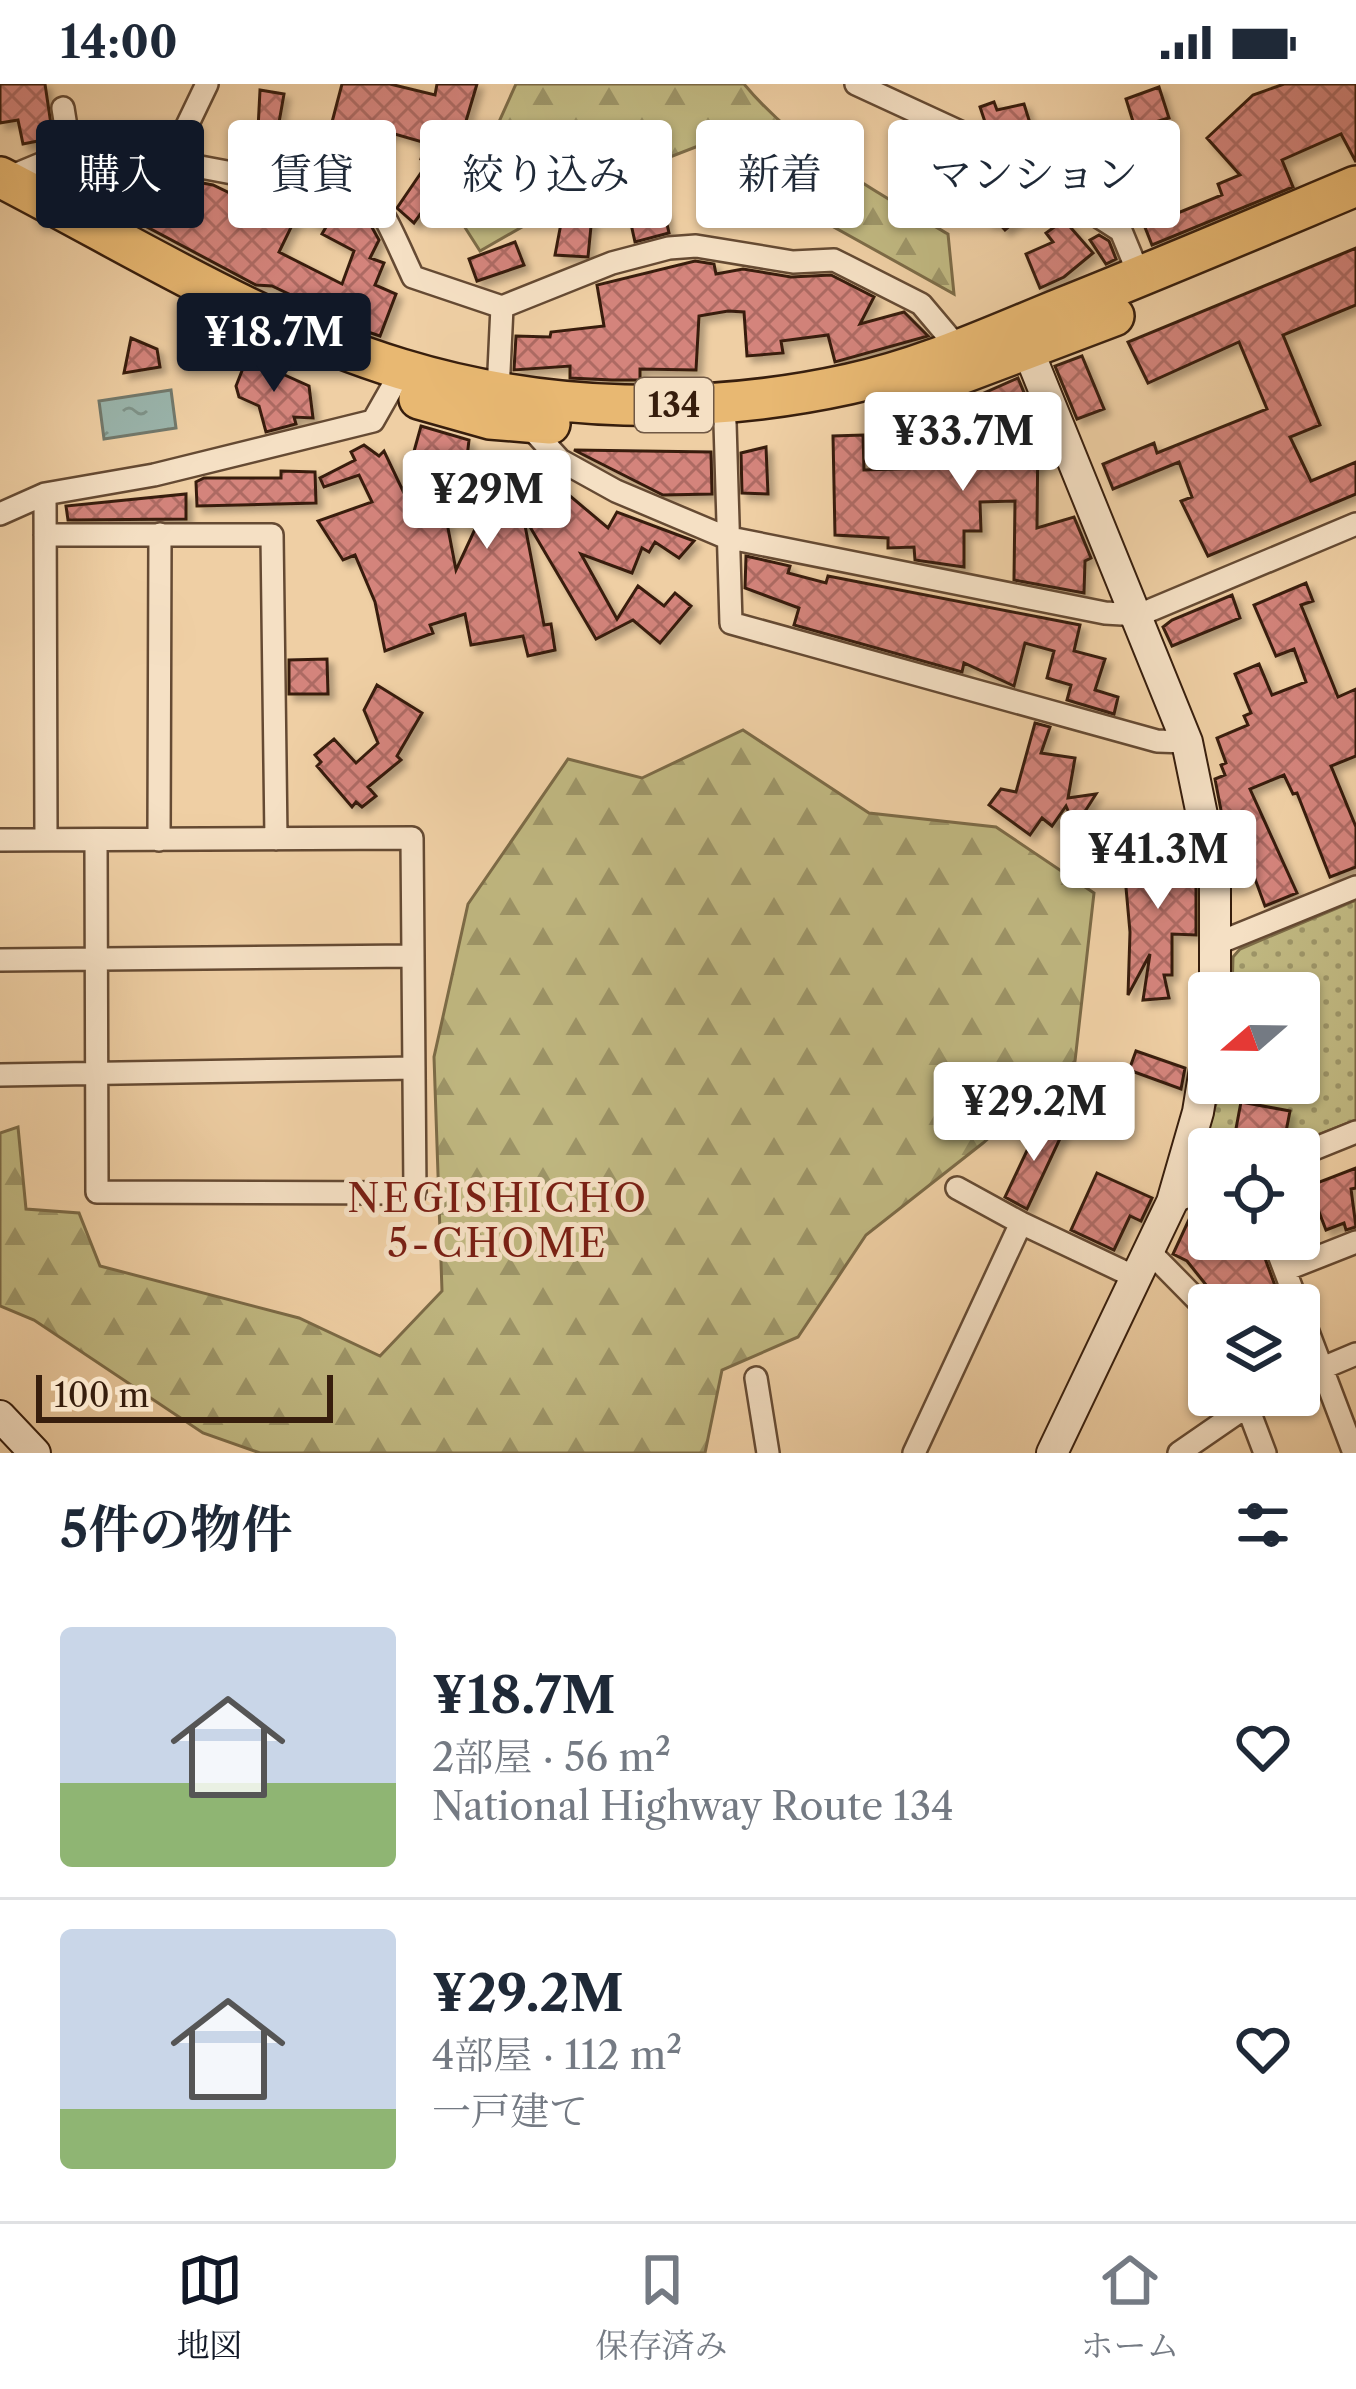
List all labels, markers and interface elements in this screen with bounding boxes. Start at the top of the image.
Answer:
text: 14:00 [60,14,178,70]
chip: 購入 [36,120,204,228]
chip: 賃貸 [228,120,396,228]
chip: 絞り込み [420,120,672,228]
chip: 新着 [696,120,864,228]
chip: マンション [888,120,1180,228]
pin: ¥18.7M [176,293,372,395]
text: ¥18.7M [204,308,344,356]
road number: 134 [635,378,713,432]
pin: ¥33.7M [865,392,1061,494]
text: ¥33.7M [892,407,1034,455]
pin: ¥29M [416,450,558,552]
text: ¥29M [430,465,544,513]
pin: ¥41.3M [1060,810,1256,912]
text: ¥41.3M [1087,825,1229,873]
north arrow [1188,972,1320,1104]
map controls [1188,972,1320,1416]
pin: ¥29.2M [936,1062,1132,1164]
text: ¥29.2M [961,1077,1107,1125]
button: locate [1188,1128,1320,1260]
district label: NEGISHICHO 5-CHOME [347,1174,649,1267]
button: layers [1188,1284,1320,1416]
scale bar [36,1369,333,1422]
text: 100 m [54,1375,149,1416]
icon: filters [1230,1492,1296,1558]
text: 5件の物件 [60,1498,292,1560]
text: ¥18.7M [432,1664,616,1726]
icon: home [156,1675,300,1819]
icon: heart [1230,1714,1296,1780]
text: 2部屋 · 56 m² [432,1733,671,1781]
text: National Highway Route 134 [432,1782,954,1830]
text: ¥29.2M [432,1962,624,2024]
icon: home [156,1977,300,2121]
icon: heart [1230,2016,1296,2082]
text: 4部屋 · 112 m² [432,2031,682,2079]
text: 一戸建て [432,2087,588,2135]
tab: 地図 [177,2247,243,2366]
tab: 保存済み [596,2247,728,2366]
tab: ホーム [1081,2247,1180,2366]

